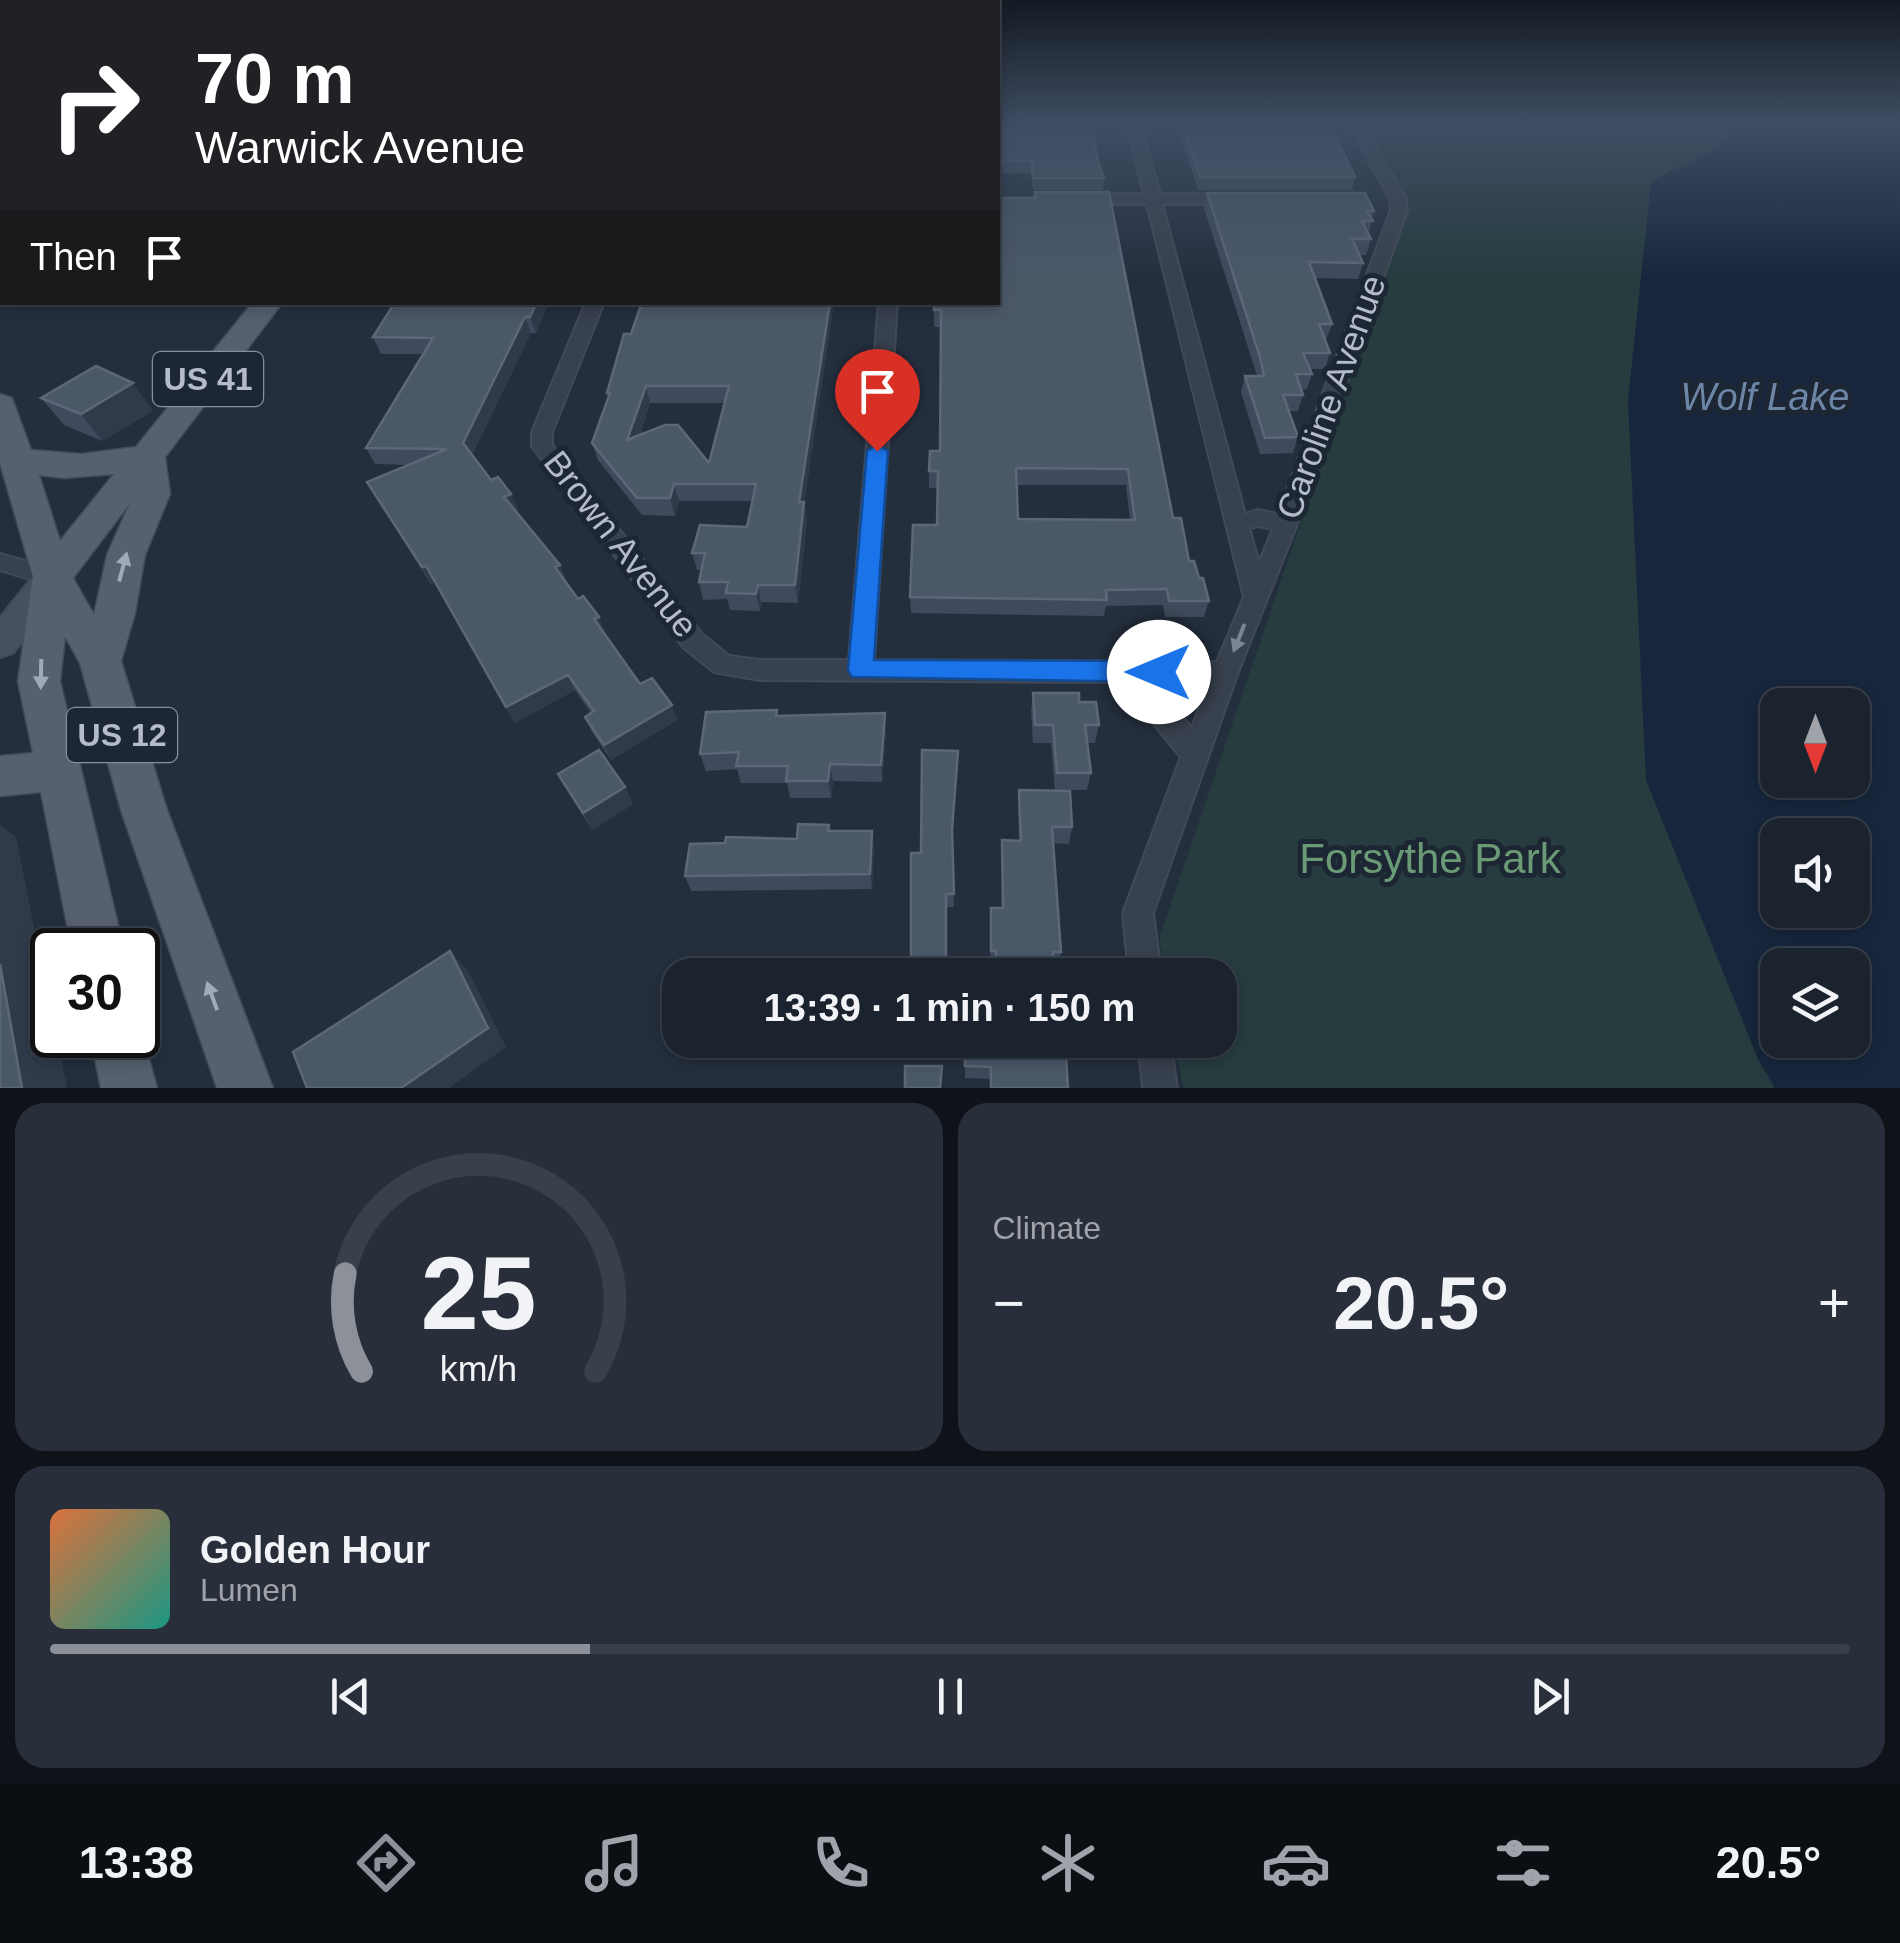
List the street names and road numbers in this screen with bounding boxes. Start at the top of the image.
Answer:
street label: Caroline Avenue [1268,270,1393,524]
road number: US 41 [153,352,263,406]
street label: Brown Avenue [537,443,706,644]
road number: US 12 [67,708,177,762]

